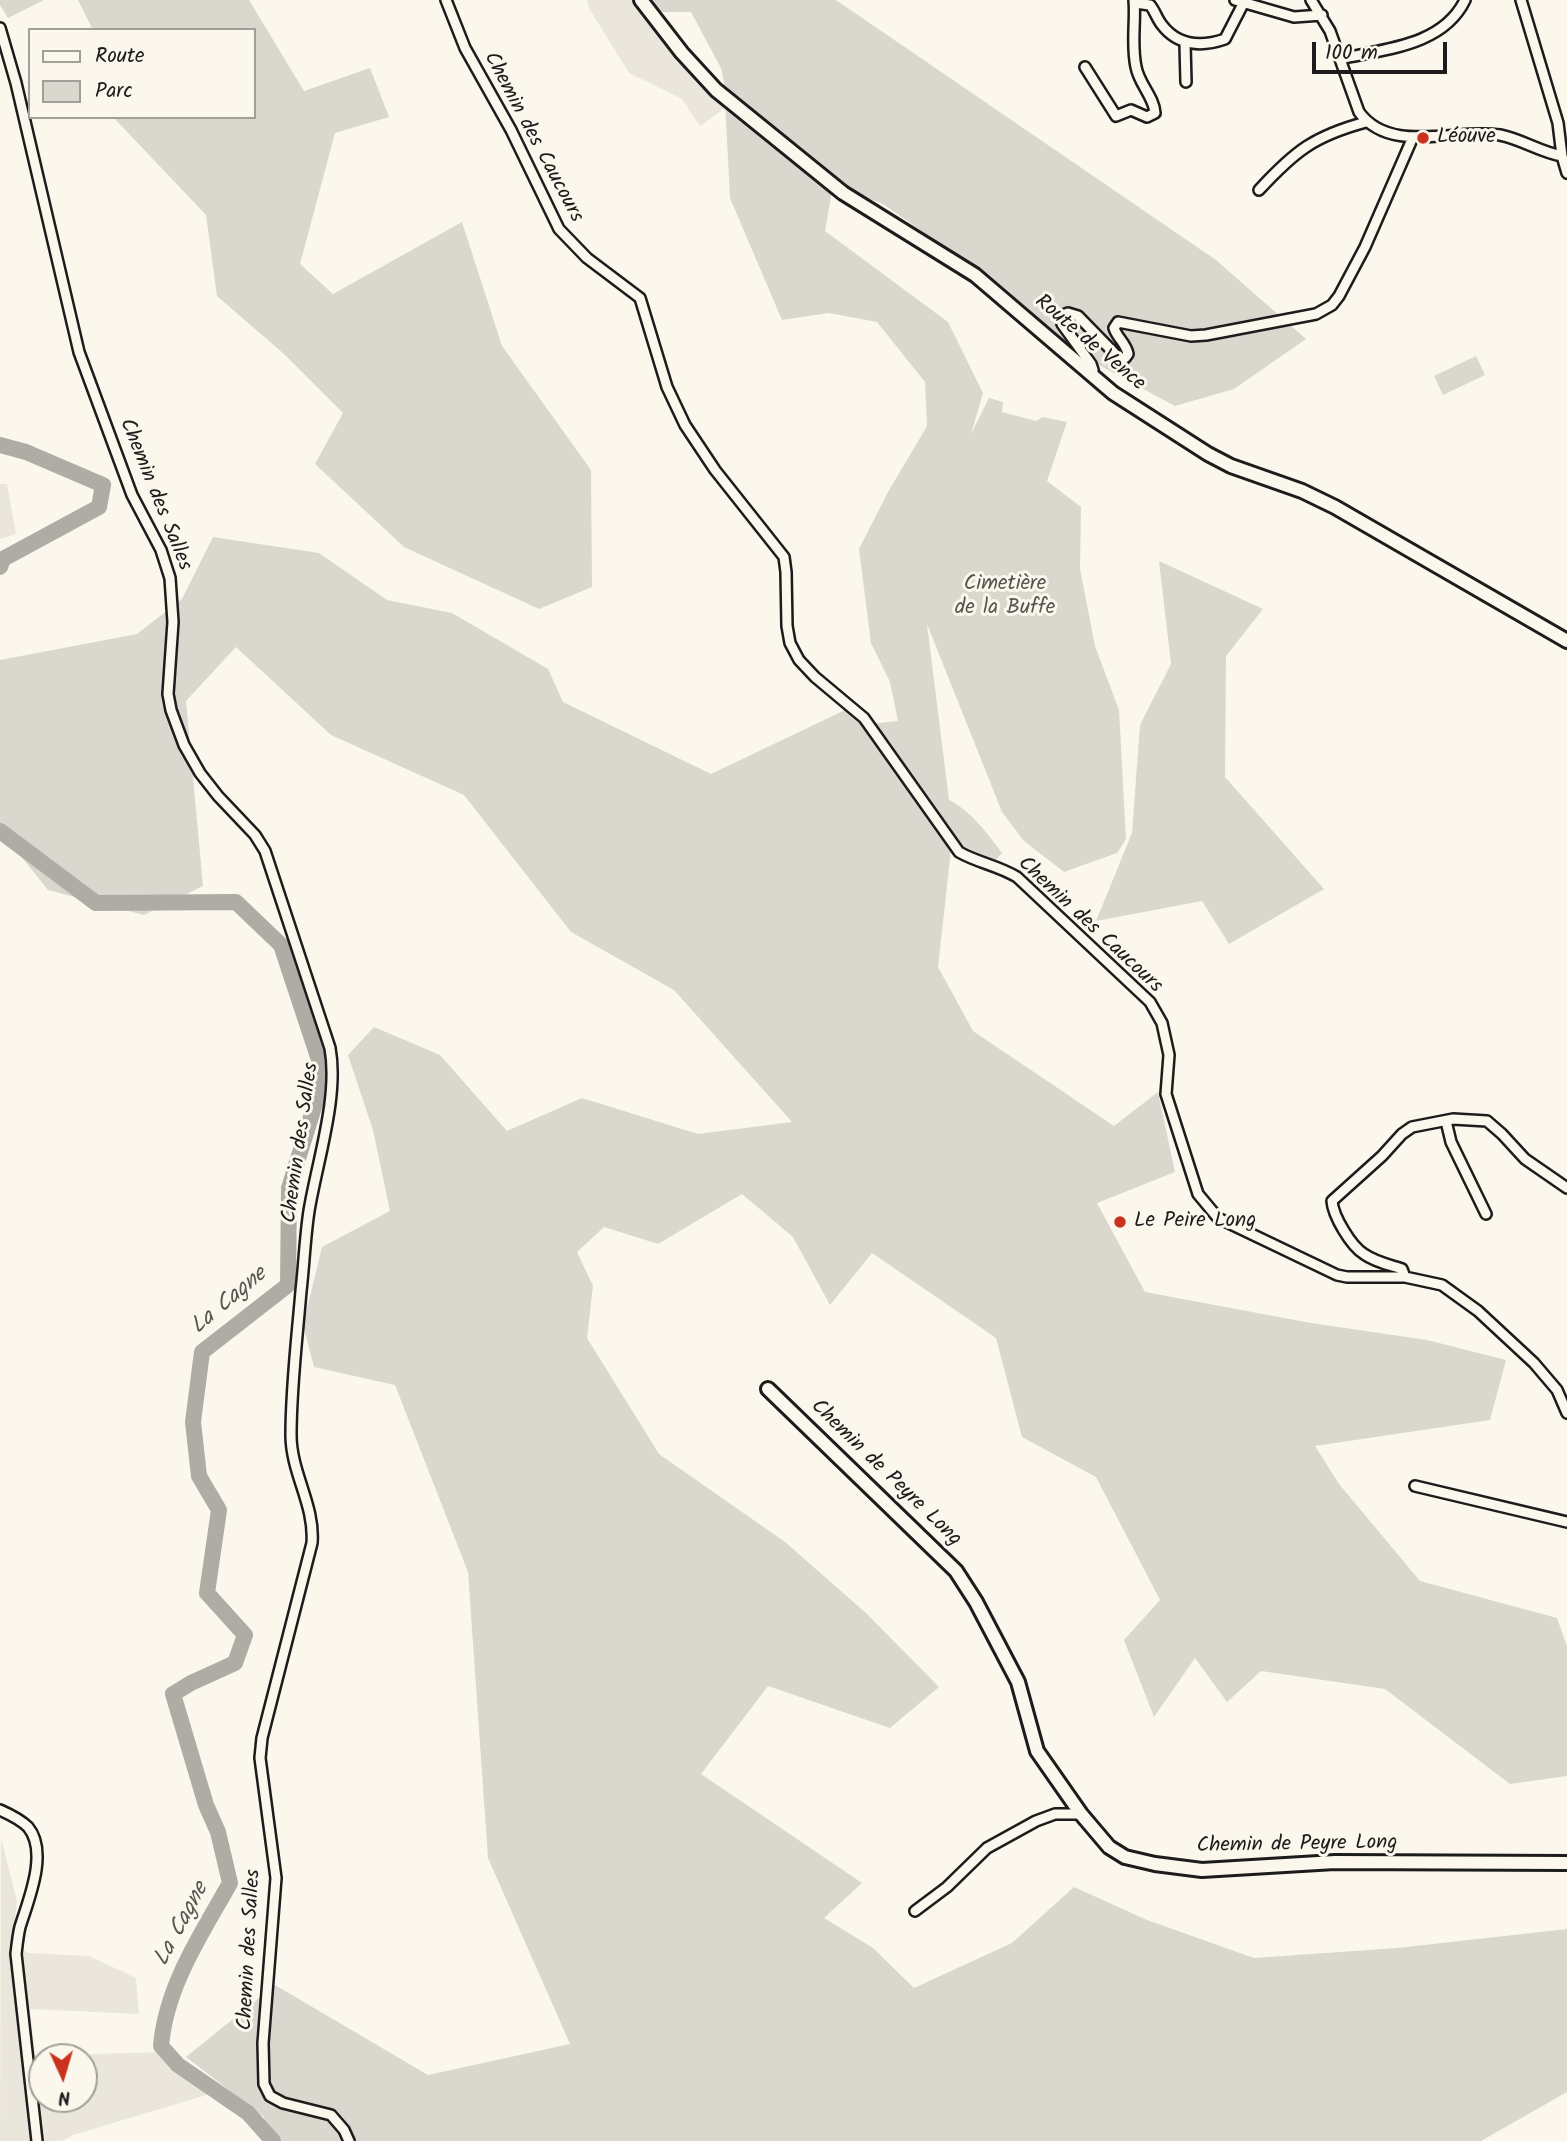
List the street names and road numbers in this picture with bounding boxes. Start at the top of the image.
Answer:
street label: Chemin des Caucours [476,49,588,227]
street label: Route de Vence [1028,290,1150,398]
street label: Chemin des Salles [112,415,196,575]
street label: Chemin des Caucours [1011,852,1167,1000]
street label: Chemin des Salles [278,1061,326,1225]
street label: Chemin de Peyre Long [804,1395,966,1553]
street label: Chemin de Peyre Long [1196,1832,1398,1860]
street label: Chemin des Salles [234,1869,268,2031]

